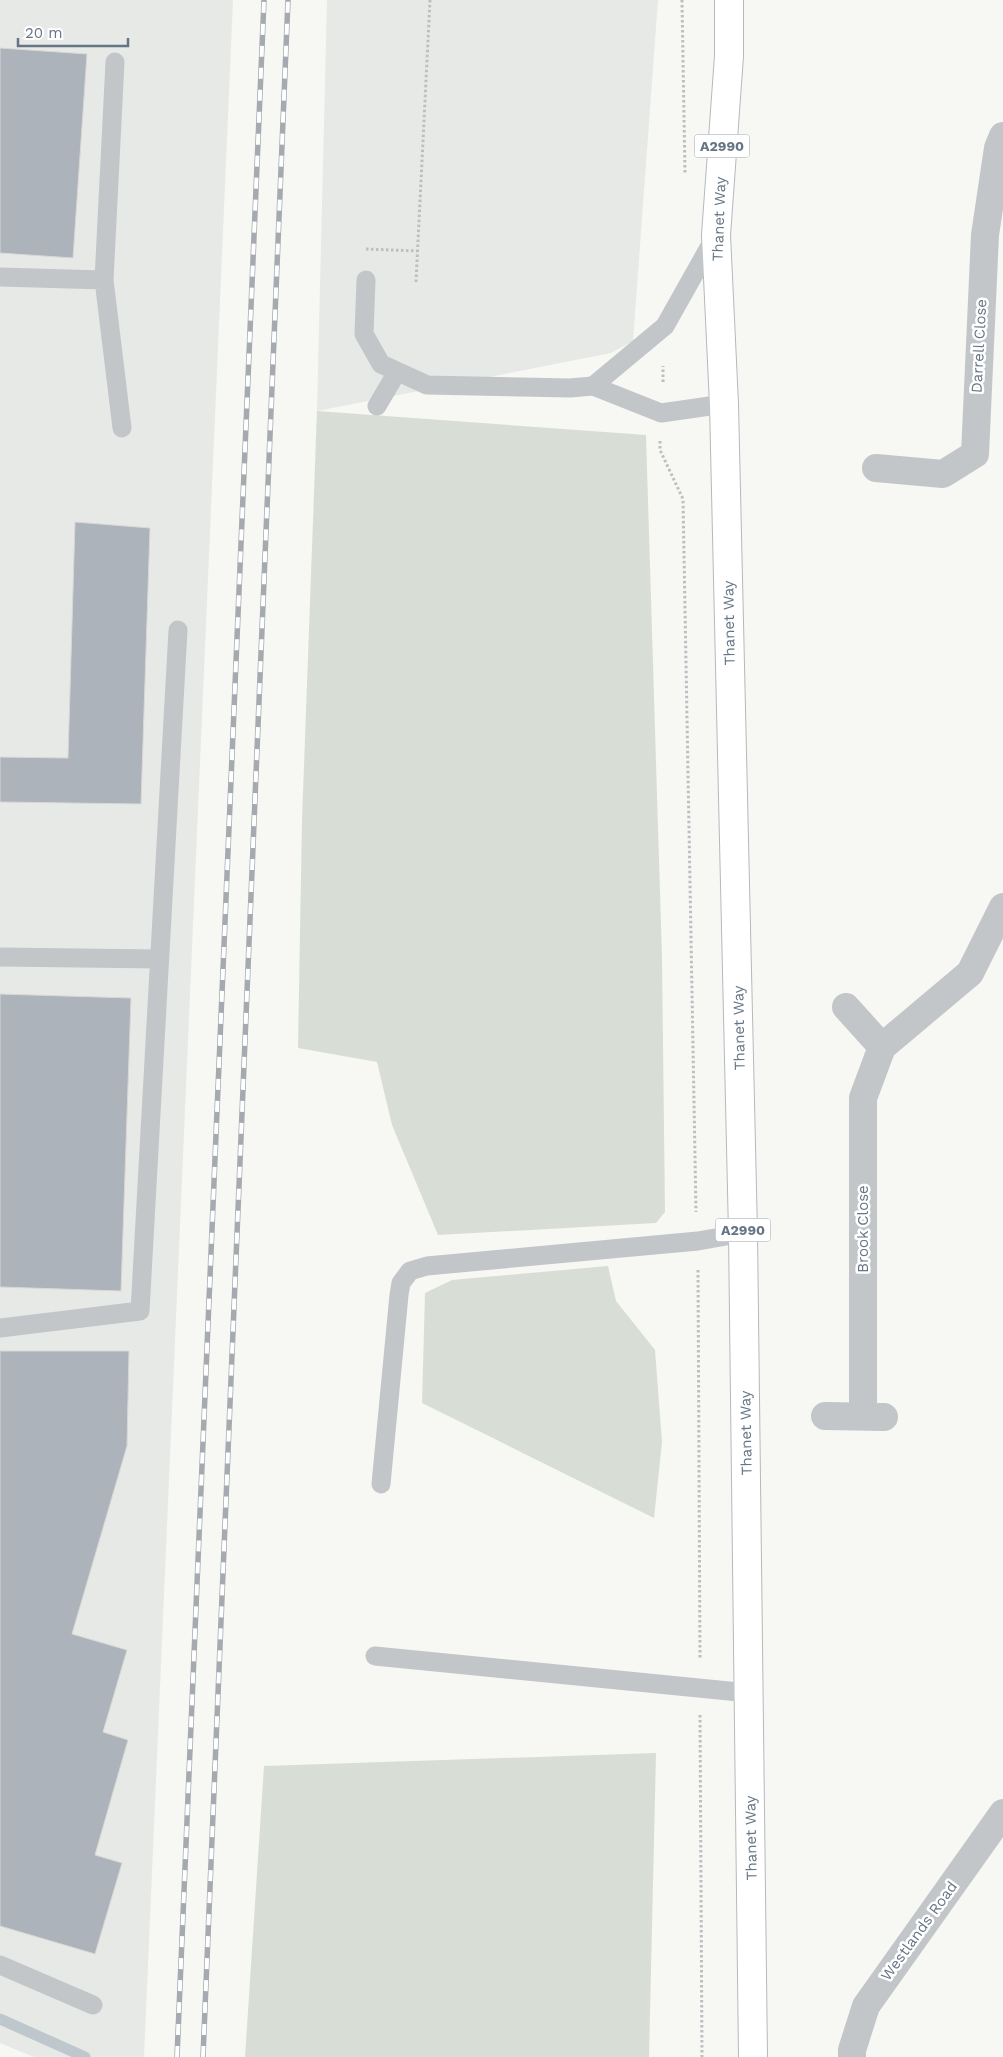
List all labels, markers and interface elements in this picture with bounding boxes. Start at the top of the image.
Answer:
scale bar [18,15,128,47]
text: 20 m [25,24,63,42]
road number: A2990 [694,134,750,158]
street label: Thanet Way [709,176,729,262]
street label: Darrell Close [968,299,990,393]
street label: Thanet Way [719,580,739,666]
street label: Thanet Way [729,985,749,1071]
street label: Brook Close [854,1185,872,1273]
road number: A2990 [716,1218,770,1242]
street label: Thanet Way [736,1390,756,1476]
street label: Thanet Way [741,1795,761,1881]
street label: Westlands Road [877,1878,961,1984]

